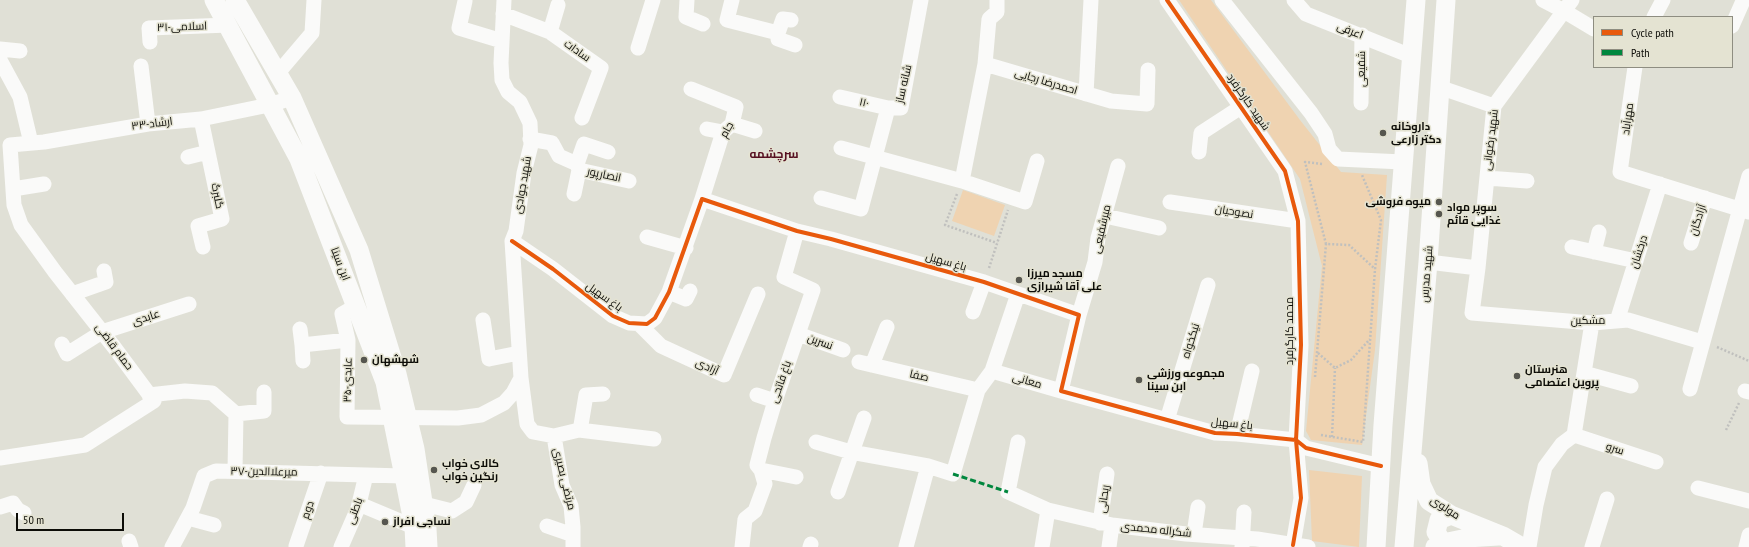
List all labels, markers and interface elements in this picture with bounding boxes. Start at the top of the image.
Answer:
legend [1593,16,1733,68]
street label: ۳۱-اسلامی [157,20,207,34]
street label: اعرفی [1335,20,1365,42]
text: Cycle path [1631,25,1674,40]
street label: سادات [561,37,593,65]
text: Path [1631,45,1649,60]
street label: شفیعی [1355,51,1369,87]
street label: شانه ساز [893,63,915,105]
street label: احمدرضا رجایی [1013,66,1079,98]
street label: شهید کارگرفرد [1223,71,1273,133]
street label: ۱۱۰ [858,95,870,111]
street label: مهرآباد [1619,102,1637,136]
street label: شهید رضوانی [1481,109,1501,171]
street label: ۳۳-ارشاد [131,115,173,133]
street label: جام [717,120,737,140]
place label: داروخانه دکتر زارعی [1391,120,1441,146]
marker: داروخانه دکتر زارعی [1378,128,1388,138]
district label: سرچشمه [749,148,799,162]
street label: شهید جوادی [511,155,535,215]
street label: انصارپور [586,165,622,185]
street label: گلبرگ [208,182,226,210]
place label: میوه فروشی [1366,195,1431,209]
marker: میوه فروشی [1434,197,1444,207]
place label: سوپر مواد غذایی قائم [1447,201,1501,227]
street label: نصوحیان [1214,202,1254,222]
street label: میرشفیعی [1090,203,1114,255]
street label: آزادگان [1687,203,1709,237]
marker: سوپر مواد غذایی قائم [1434,209,1444,219]
street label: درخشان [1627,234,1651,270]
street label: ابن سینا [328,245,352,283]
street label: شهید مدرس [1418,245,1436,303]
street label: باغ سهیل [924,250,968,274]
place label: مسجد میرزا علی آقا شیرازی [1027,267,1102,293]
marker: مسجد میرزا علی آقا شیرازی [1014,275,1024,285]
street label: باغ سهیل [583,280,625,314]
street label: محمد کارگرفرد [1283,297,1297,365]
street label: عابدی [130,307,162,329]
street label: مشکین [1571,314,1605,328]
street label: حمام قاضی [92,321,136,373]
street label: نیکخواه [1179,322,1203,360]
street label: نسرین [805,331,835,353]
place label: شهشهان [372,353,419,367]
marker: شهشهان [359,355,369,365]
street label: آزادی [693,356,721,378]
street label: ۳۵-عابدی [341,357,355,403]
street label: باغ فاتحی [768,359,794,405]
place label: هنرستان پروین اعتصامی [1525,363,1599,389]
street label: صفا [908,367,930,385]
place label: مجموعه ورزشی ابن سینا [1147,367,1225,393]
street label: معانی [1011,371,1043,391]
marker: هنرستان پروین اعتصامی [1512,371,1522,381]
marker: مجموعه ورزشی ابن سینا [1134,375,1144,385]
street label: باغ سهیل [1210,415,1254,433]
street label: سرو [1604,440,1626,458]
street label: مرتضی بصیری [550,447,578,511]
place label: کالای خواب رنگین خواب [442,457,499,483]
street label: ۳۷-میرعلاالدین [230,465,298,479]
marker: کالای خواب رنگین خواب [429,465,439,475]
street label: ریحانی [1095,484,1113,514]
street label: مولوی [1428,494,1462,522]
street label: باطنی [344,496,366,526]
street label: دوم [299,499,317,521]
scale bar [18,505,126,531]
text: 50 m [23,512,44,527]
place label: نساجی افراز [393,515,451,529]
marker: نساجی افراز [380,517,390,527]
street label: شکراله محمدی [1120,520,1192,540]

